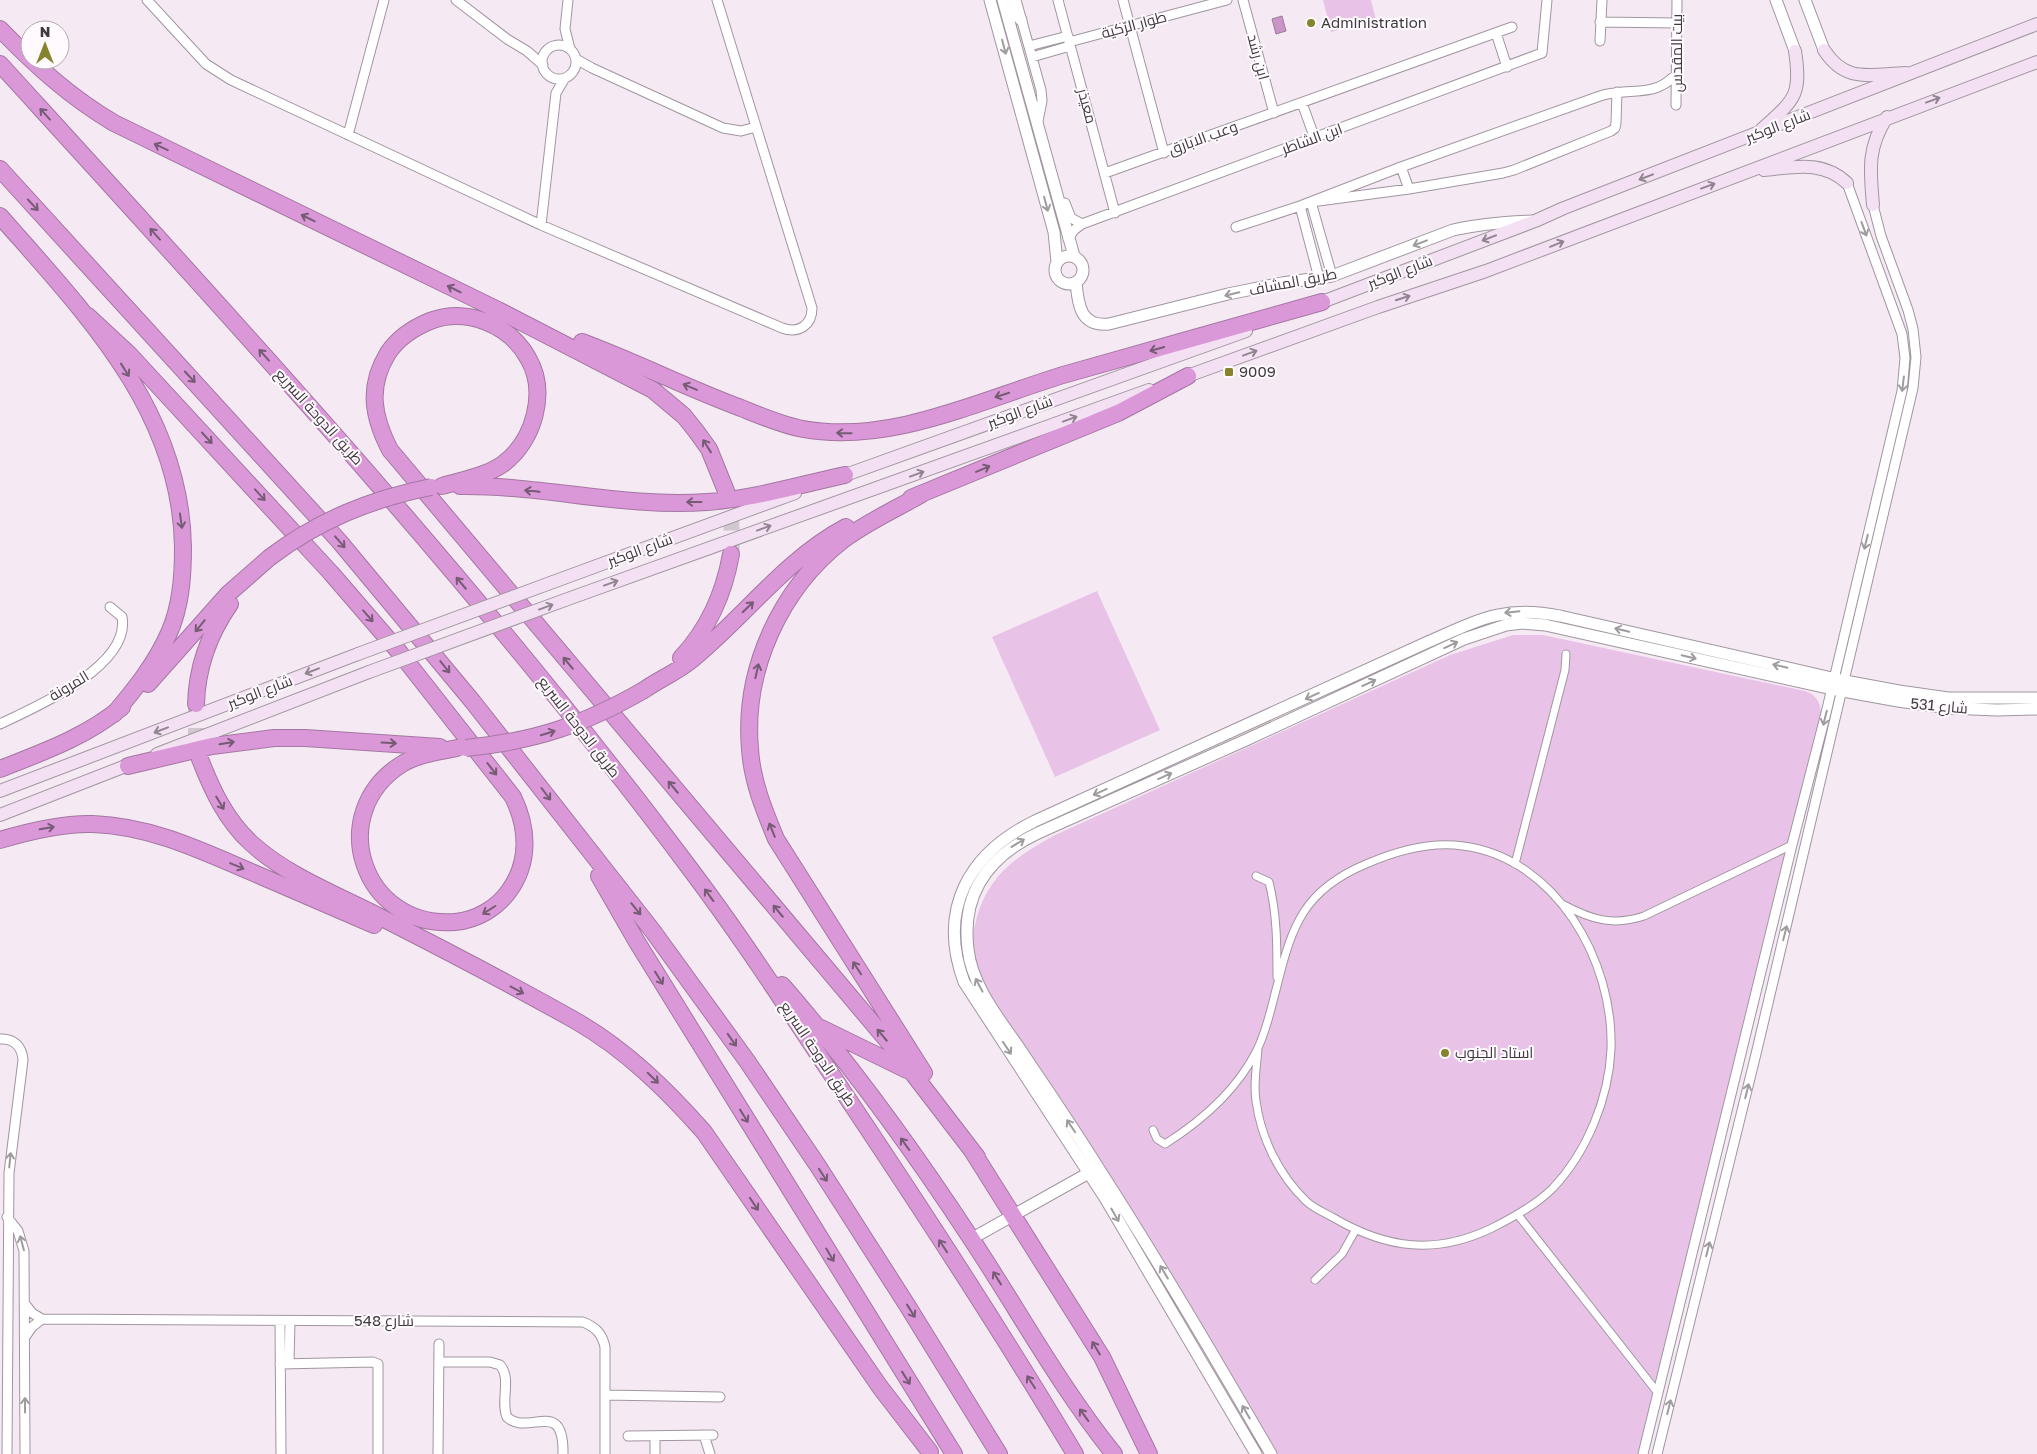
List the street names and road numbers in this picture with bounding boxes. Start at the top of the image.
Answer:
street label: طوار الرّكية [1099,7,1169,42]
street label: بيت المقدس [1667,14,1687,92]
street label: ابن رشد [1242,32,1274,82]
street label: معيذر [1073,85,1101,126]
street label: شارع الوكير [1742,104,1814,149]
street label: وعب الابارق [1166,116,1240,160]
street label: ابن الشاطر [1278,119,1345,160]
street label: شارع الوكير [1364,250,1436,295]
street label: طريق المشاف [1247,264,1339,300]
street label: طريق الدوحة السريع [270,365,368,470]
street label: شارع الوكير [984,391,1056,434]
street label: شارع الوكير [604,529,676,572]
street label: المرونة [45,666,92,705]
street label: شارع الوكير [224,670,296,715]
street label: طريق الدوحة السريع [532,672,625,782]
street label: شارع 531 [1909,694,1969,719]
street label: طريق الدوحة السريع [774,997,861,1111]
street label: شارع 548 [354,1311,414,1332]

